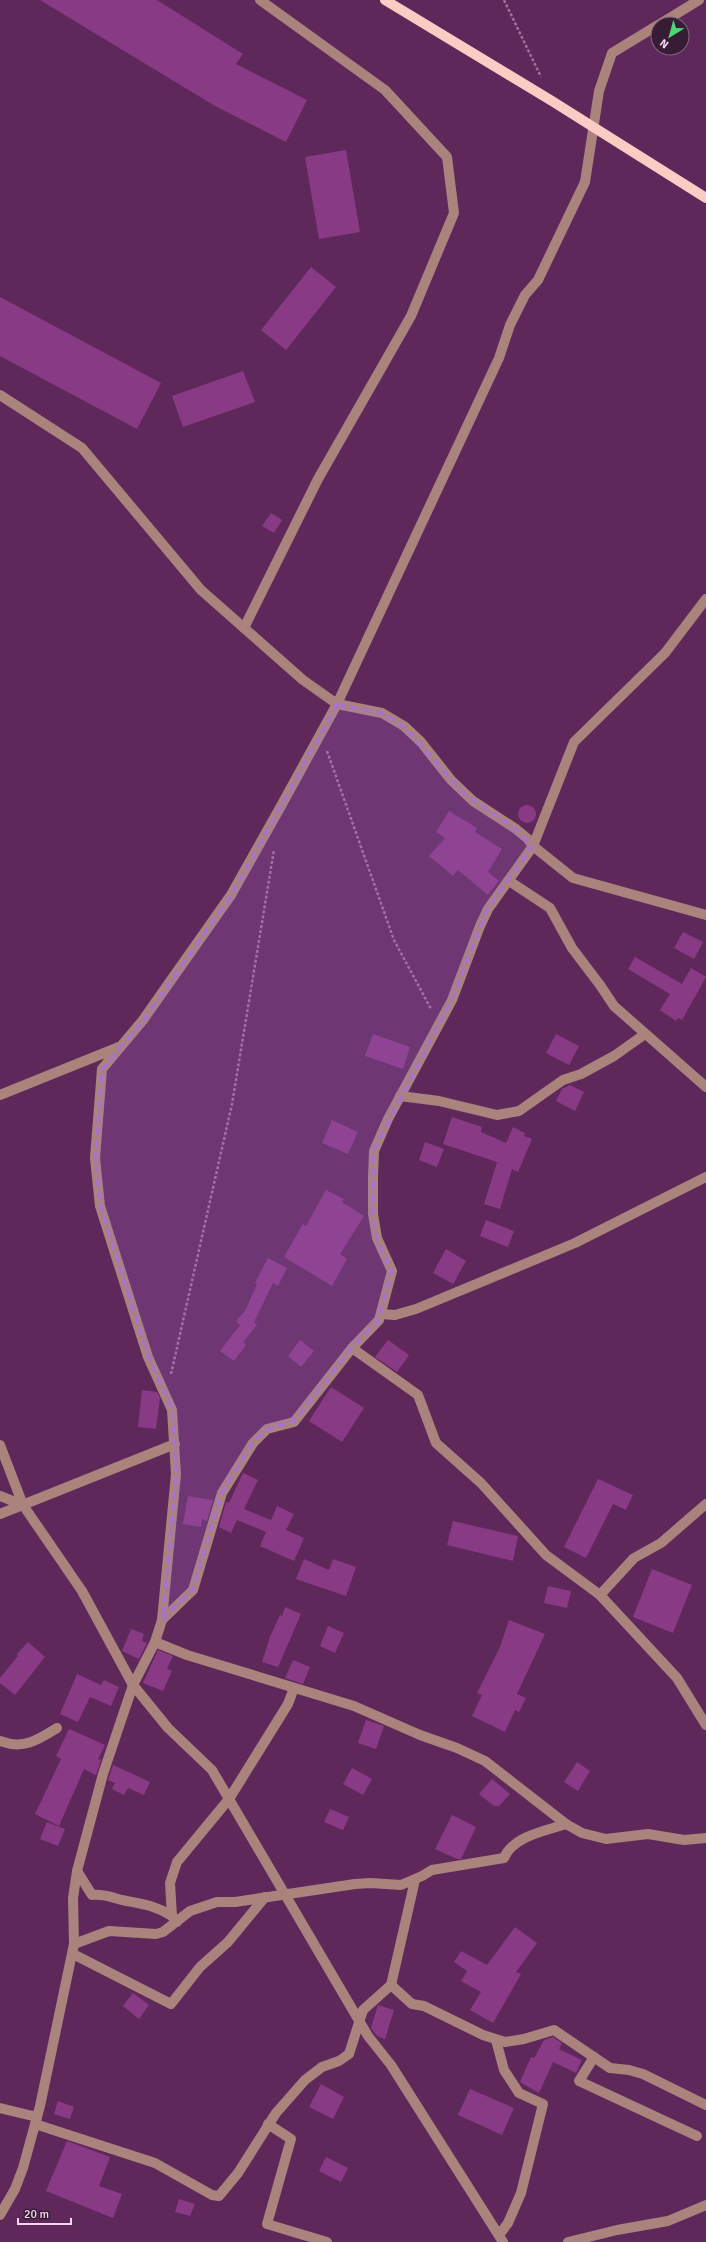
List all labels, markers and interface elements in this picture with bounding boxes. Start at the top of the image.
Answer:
north arrow [650,16,690,56]
text: N [657,36,671,51]
scale bar [18,2200,71,2226]
text: 20 m [24,2207,49,2222]

